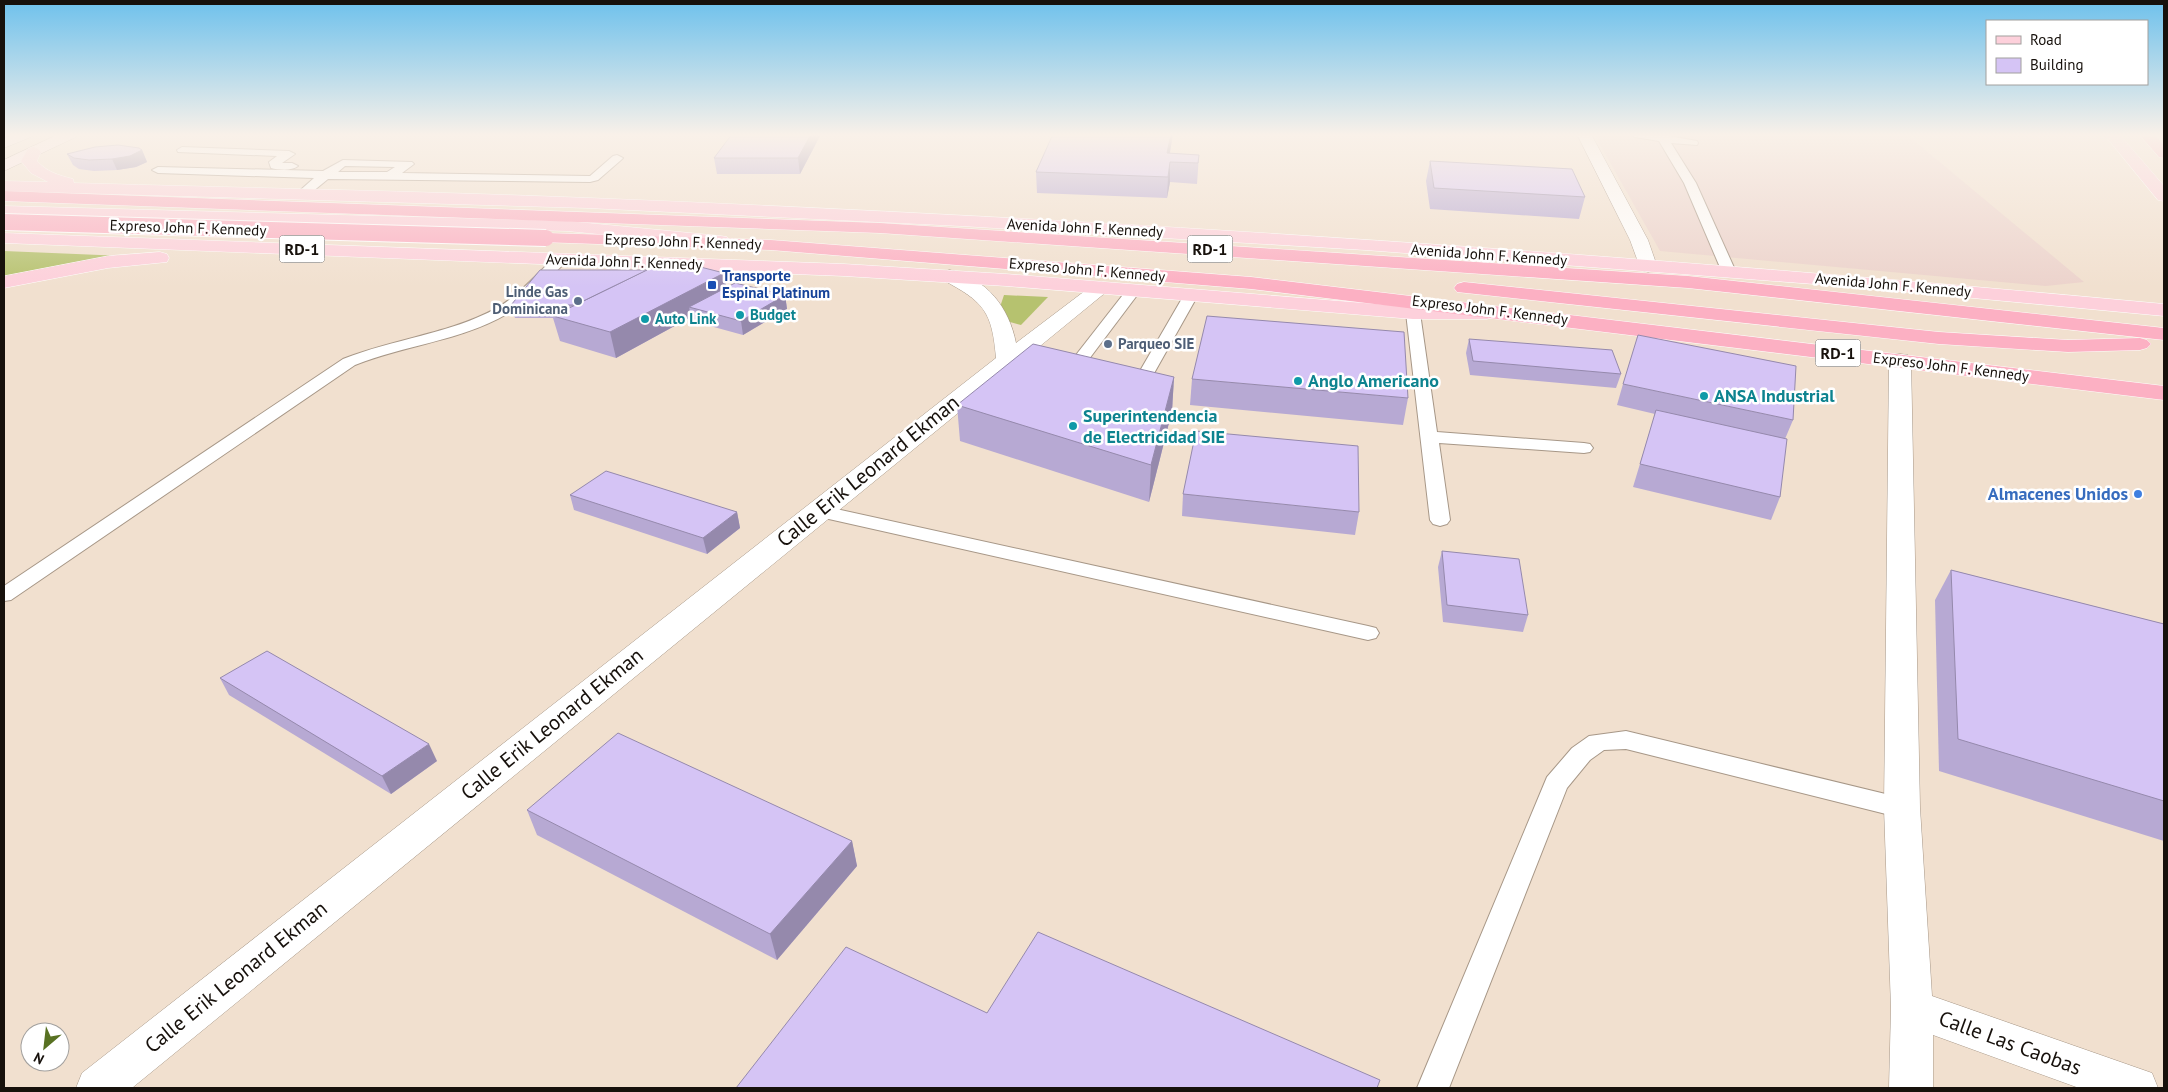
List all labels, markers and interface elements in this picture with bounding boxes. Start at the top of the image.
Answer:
legend [1986,20,2148,85]
text: Road [2030,30,2062,49]
text: Building [2030,55,2084,74]
street label: Avenida John F. Kennedy [1006,214,1164,241]
street label: Expreso John F. Kennedy [109,215,267,240]
street label: Expreso John F. Kennedy [604,229,762,254]
road number: RD-1 [280,235,324,262]
road number: RD-1 [1188,235,1232,262]
street label: Avenida John F. Kennedy [1410,240,1568,269]
street label: Avenida John F. Kennedy [546,249,703,274]
street label: Expreso John F. Kennedy [1008,253,1166,286]
place label: Transporte Espinal Platinum [722,266,830,302]
street label: Avenida John F. Kennedy [1814,268,1972,301]
marker: Transporte Espinal Platinum [706,279,718,291]
place label: Linde Gas Dominicana [492,282,568,318]
street label: Expreso John F. Kennedy [1411,291,1569,328]
marker: Linde Gas Dominicana [572,295,584,307]
place label: Budget [750,305,797,324]
place label: Auto Link [655,309,717,328]
marker: Budget [734,309,746,321]
marker: Auto Link [639,313,651,325]
place label: Parqueo SIE [1118,334,1195,353]
marker: Parqueo SIE [1102,338,1114,350]
road number: RD-1 [1816,339,1860,366]
street label: Expreso John F. Kennedy [1872,348,2030,385]
place label: Anglo Americano [1308,369,1439,392]
marker: Anglo Americano [1292,375,1304,387]
place label: ANSA Industrial [1714,384,1835,407]
street label: Calle Erik Leonard Ekman [771,389,964,553]
marker: ANSA Industrial [1698,390,1710,402]
place label: Superintendencia de Electricidad SIE [1083,404,1225,448]
marker: Superintendencia de Electricidad SIE [1067,420,1079,432]
place label: Almacenes Unidos [1988,482,2128,505]
marker: Almacenes Unidos [2132,488,2144,500]
street label: Calle Erik Leonard Ekman [455,642,648,806]
street label: Calle Erik Leonard Ekman [139,895,332,1059]
street label: Calle Las Caobas [1935,1004,2085,1081]
north arrow [20,1022,70,1072]
text: N [31,1048,47,1069]

